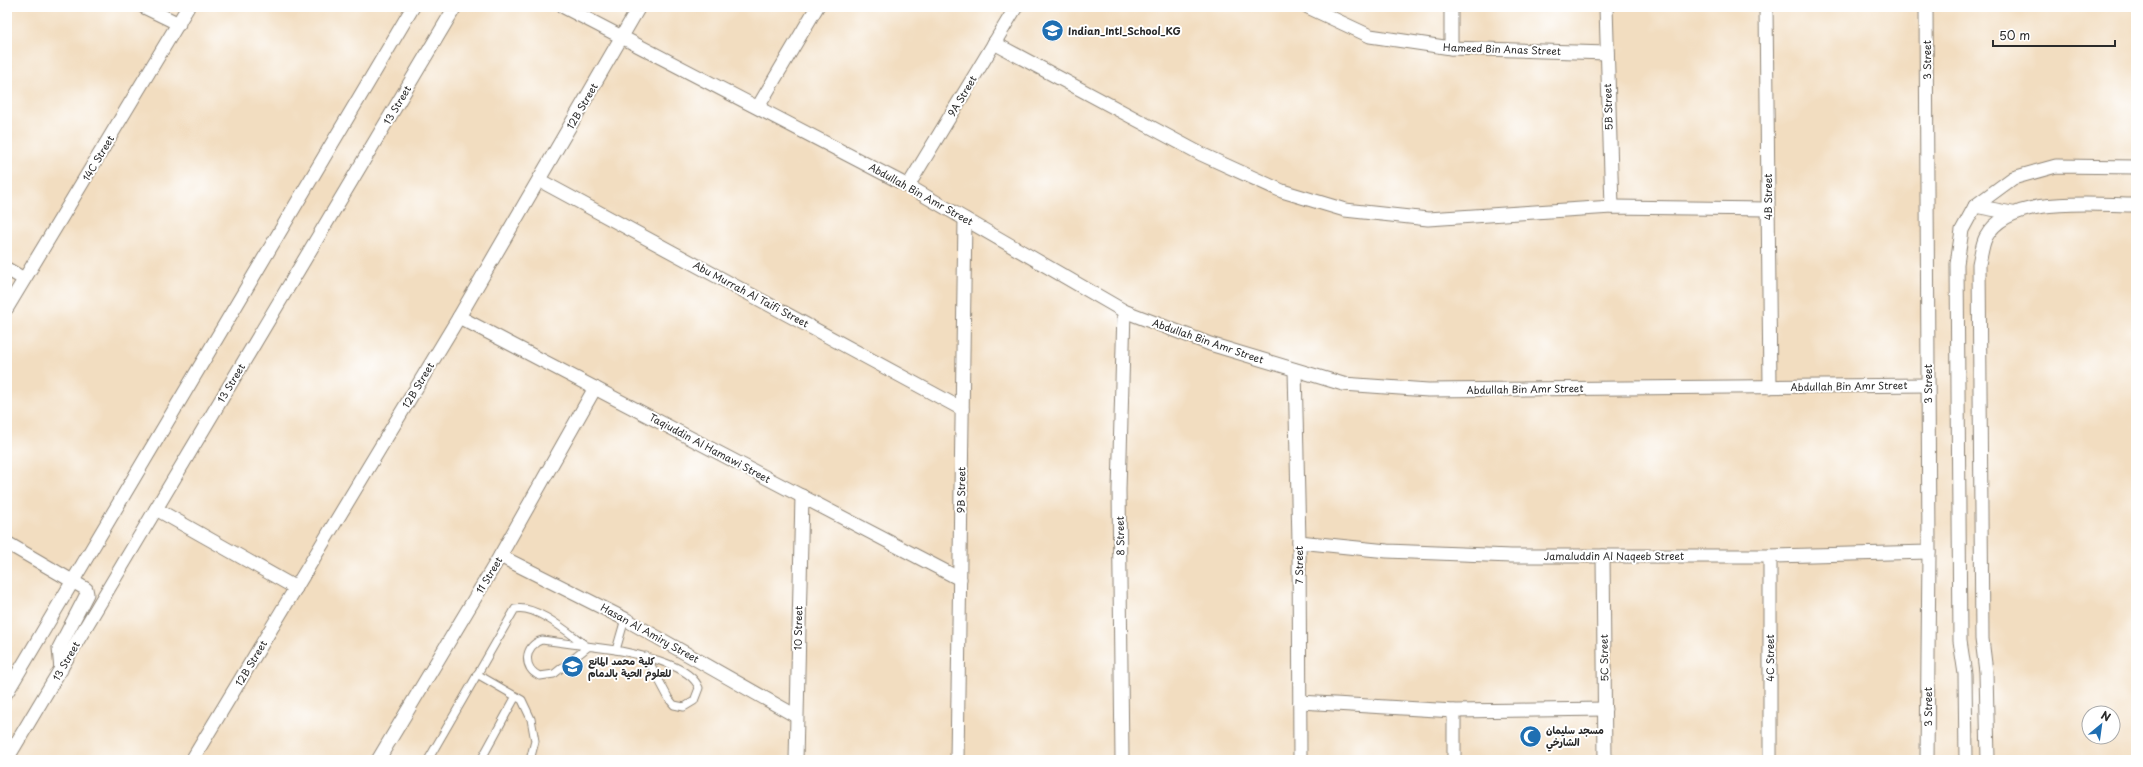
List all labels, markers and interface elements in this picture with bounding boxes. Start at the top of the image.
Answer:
school or university icon: Indian_Intl_School_KG [1039,18,1065,44]
scale bar [1993,22,2115,48]
place label: Indian_Intl_School_KG [1068,23,1181,38]
text: 50 m [1999,26,2030,44]
street label: Hameed Bin Anas Street [1443,39,1561,58]
street label: 3 Street [1919,40,1934,80]
street label: 9A Street [943,72,980,119]
street label: 12B Street [562,80,601,132]
street label: 13 Street [379,82,414,127]
street label: 5B Street [1599,83,1616,131]
street label: 14C Street [78,132,117,184]
street label: Abdullah Bin Amr Street [866,159,976,228]
street label: 4B Street [1760,174,1775,220]
street label: Abu Murrah Al Taifi Street [691,257,812,330]
street label: Abdullah Bin Amr Street [1150,314,1266,367]
street label: 12B Street [398,359,437,410]
street label: 13 Street [213,360,248,405]
street label: 3 Street [1920,364,1935,404]
street label: Abdullah Bin Amr Street [1790,377,1908,394]
street label: Abdullah Bin Amr Street [1466,380,1584,397]
street label: Taqiuddin Al Hamawi Street [647,409,774,486]
street label: 9B Street [953,467,968,513]
street label: 8 Street [1112,516,1127,556]
street label: 7 Street [1291,546,1306,584]
street label: Jamaluddin Al Naqeeb Street [1544,548,1684,563]
street label: 11 Street [472,553,505,596]
street label: Hasan Al Amiry Street [598,599,702,666]
street label: 10 Street [790,606,805,650]
street label: 5C Street [1596,634,1611,682]
street label: 4C Street [1762,634,1777,682]
street label: 12B Street [231,637,270,688]
street label: 13 Street [48,638,83,683]
place label: كلية محمد المانع للعلوم الحية بالدمام [588,653,671,681]
school or university icon: كلية محمد المانع للعلوم الحية بالدمام [559,654,585,680]
street label: 3 Street [1920,687,1935,727]
north arrow [2081,705,2121,745]
text: N [2098,706,2114,726]
place label: مسجد سليمان الشارخي [1546,722,1604,752]
mosque icon: مسجد سليمان الشارخي [1517,723,1543,749]

